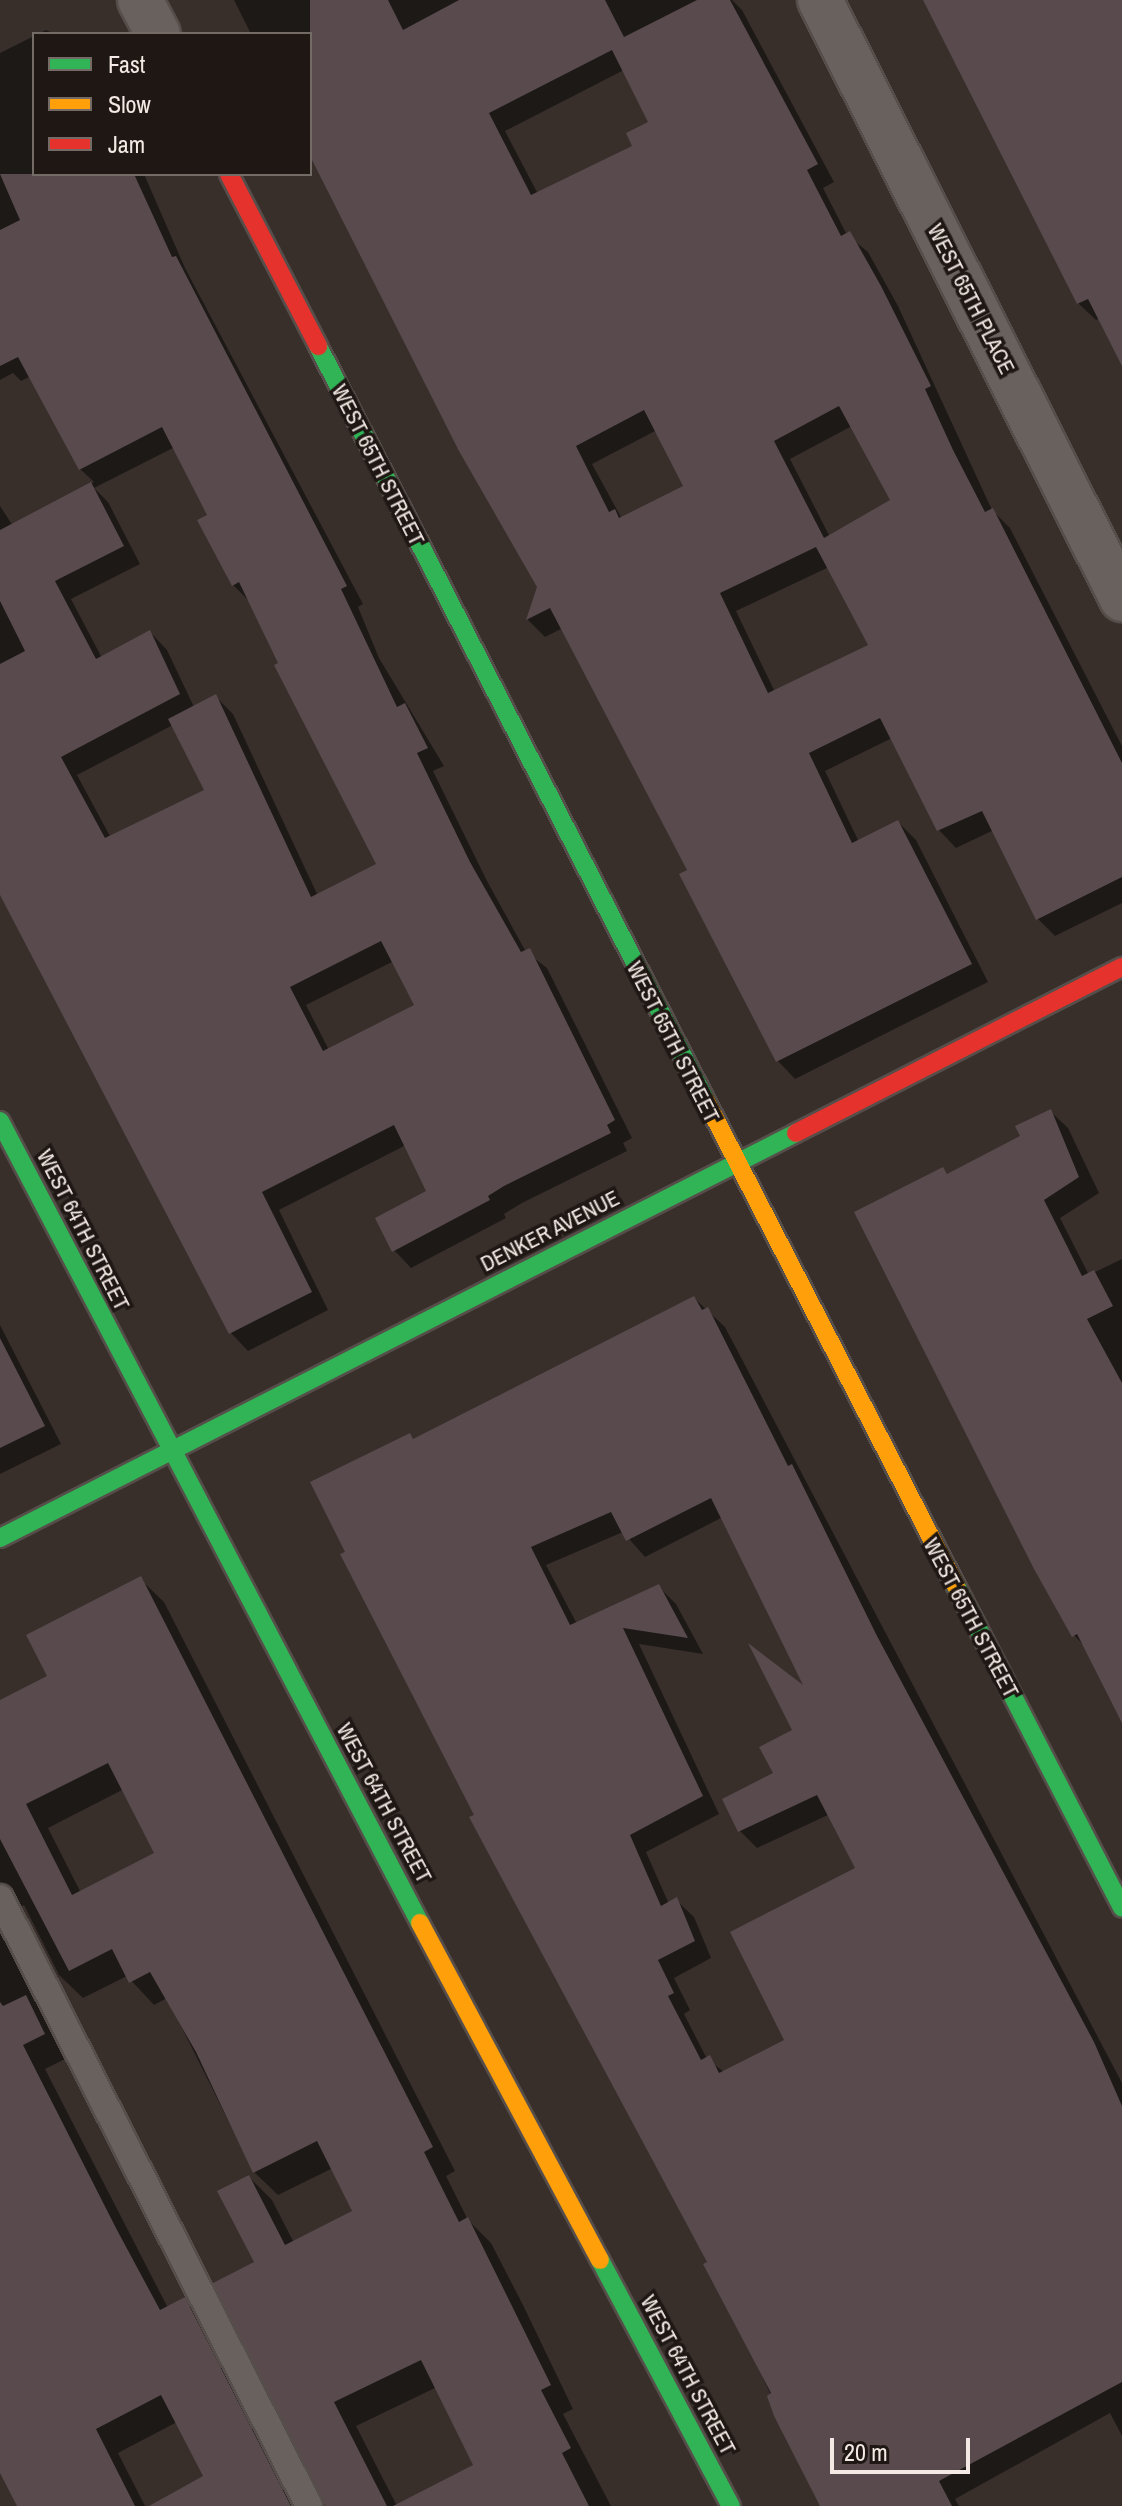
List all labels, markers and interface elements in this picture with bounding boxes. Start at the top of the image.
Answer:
legend [32,32,312,176]
text: Fast [108,48,145,80]
text: Slow [108,88,151,120]
text: Jam [108,128,145,160]
street label: WEST 65TH PLACE [922,219,1020,379]
street label: WEST 65TH STREET [326,380,430,550]
street label: WEST 65TH STREET [621,957,725,1127]
street label: WEST 64TH STREET [31,1145,135,1315]
street label: DENKER AVENUE [476,1184,624,1278]
street label: WEST 65TH STREET [918,1533,1024,1703]
street label: WEST 64TH STREET [331,1718,437,1888]
street label: WEST 64TH STREET [635,2290,741,2460]
scale bar [834,2422,974,2472]
text: 20 m [844,2436,888,2468]

